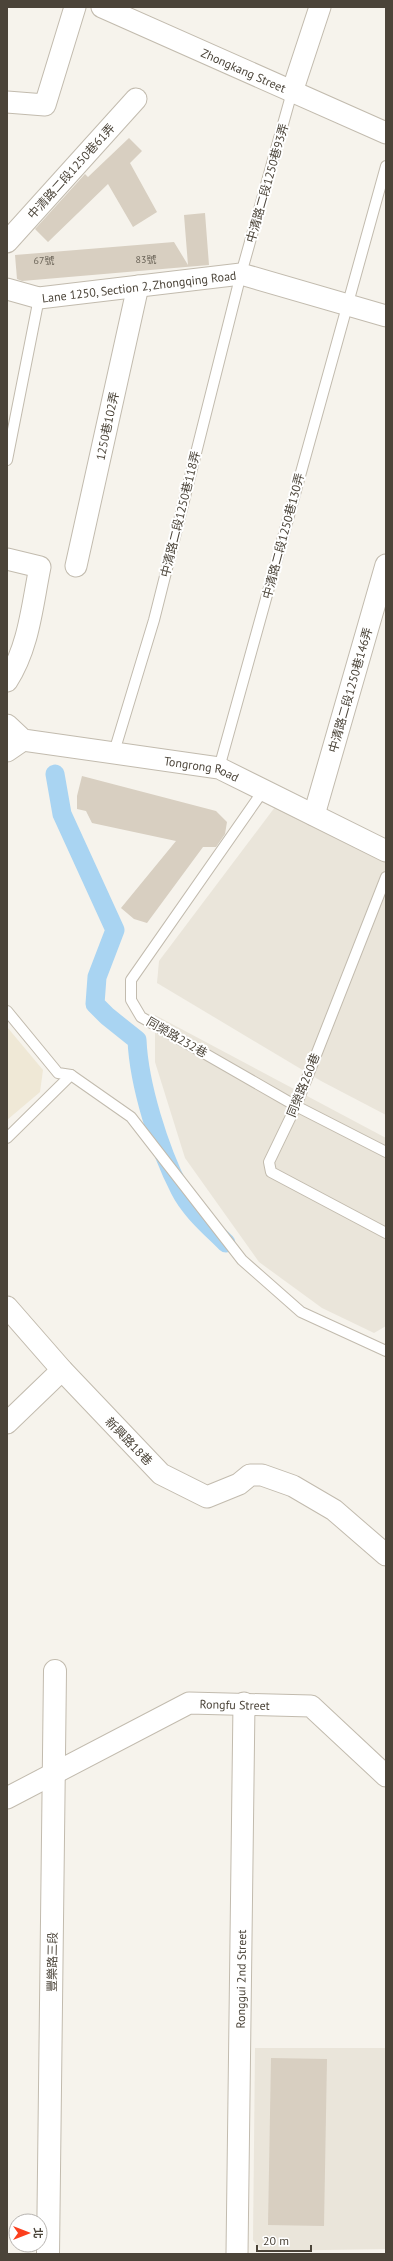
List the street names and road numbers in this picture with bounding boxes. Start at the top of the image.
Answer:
street label: Zhongkang Street [199,45,288,95]
street label: 中清路二段1250巷61弄 [24,120,118,222]
street label: 中清路二段1250巷93弄 [243,122,291,244]
street label: Lane 1250, Section 2, Zhongqing Road [41,267,237,305]
street label: 1250巷102弄 [92,390,122,462]
street label: 中清路二段1250巷118弄 [157,449,203,579]
street label: 中清路二段1250巷130弄 [259,471,307,601]
street label: 中清路二段1250巷146弄 [325,626,375,754]
street label: Tongrong Road [163,753,242,784]
street label: 同榮路232巷 [144,1014,210,1060]
street label: 同榮路260巷 [283,1051,323,1119]
street label: 新興路18巷 [102,1414,156,1468]
street label: Rongfu Street [199,1696,270,1712]
street label: Ronggui 2nd Street [232,1929,249,2029]
street label: 豐樂路三段 [44,1932,60,1992]

